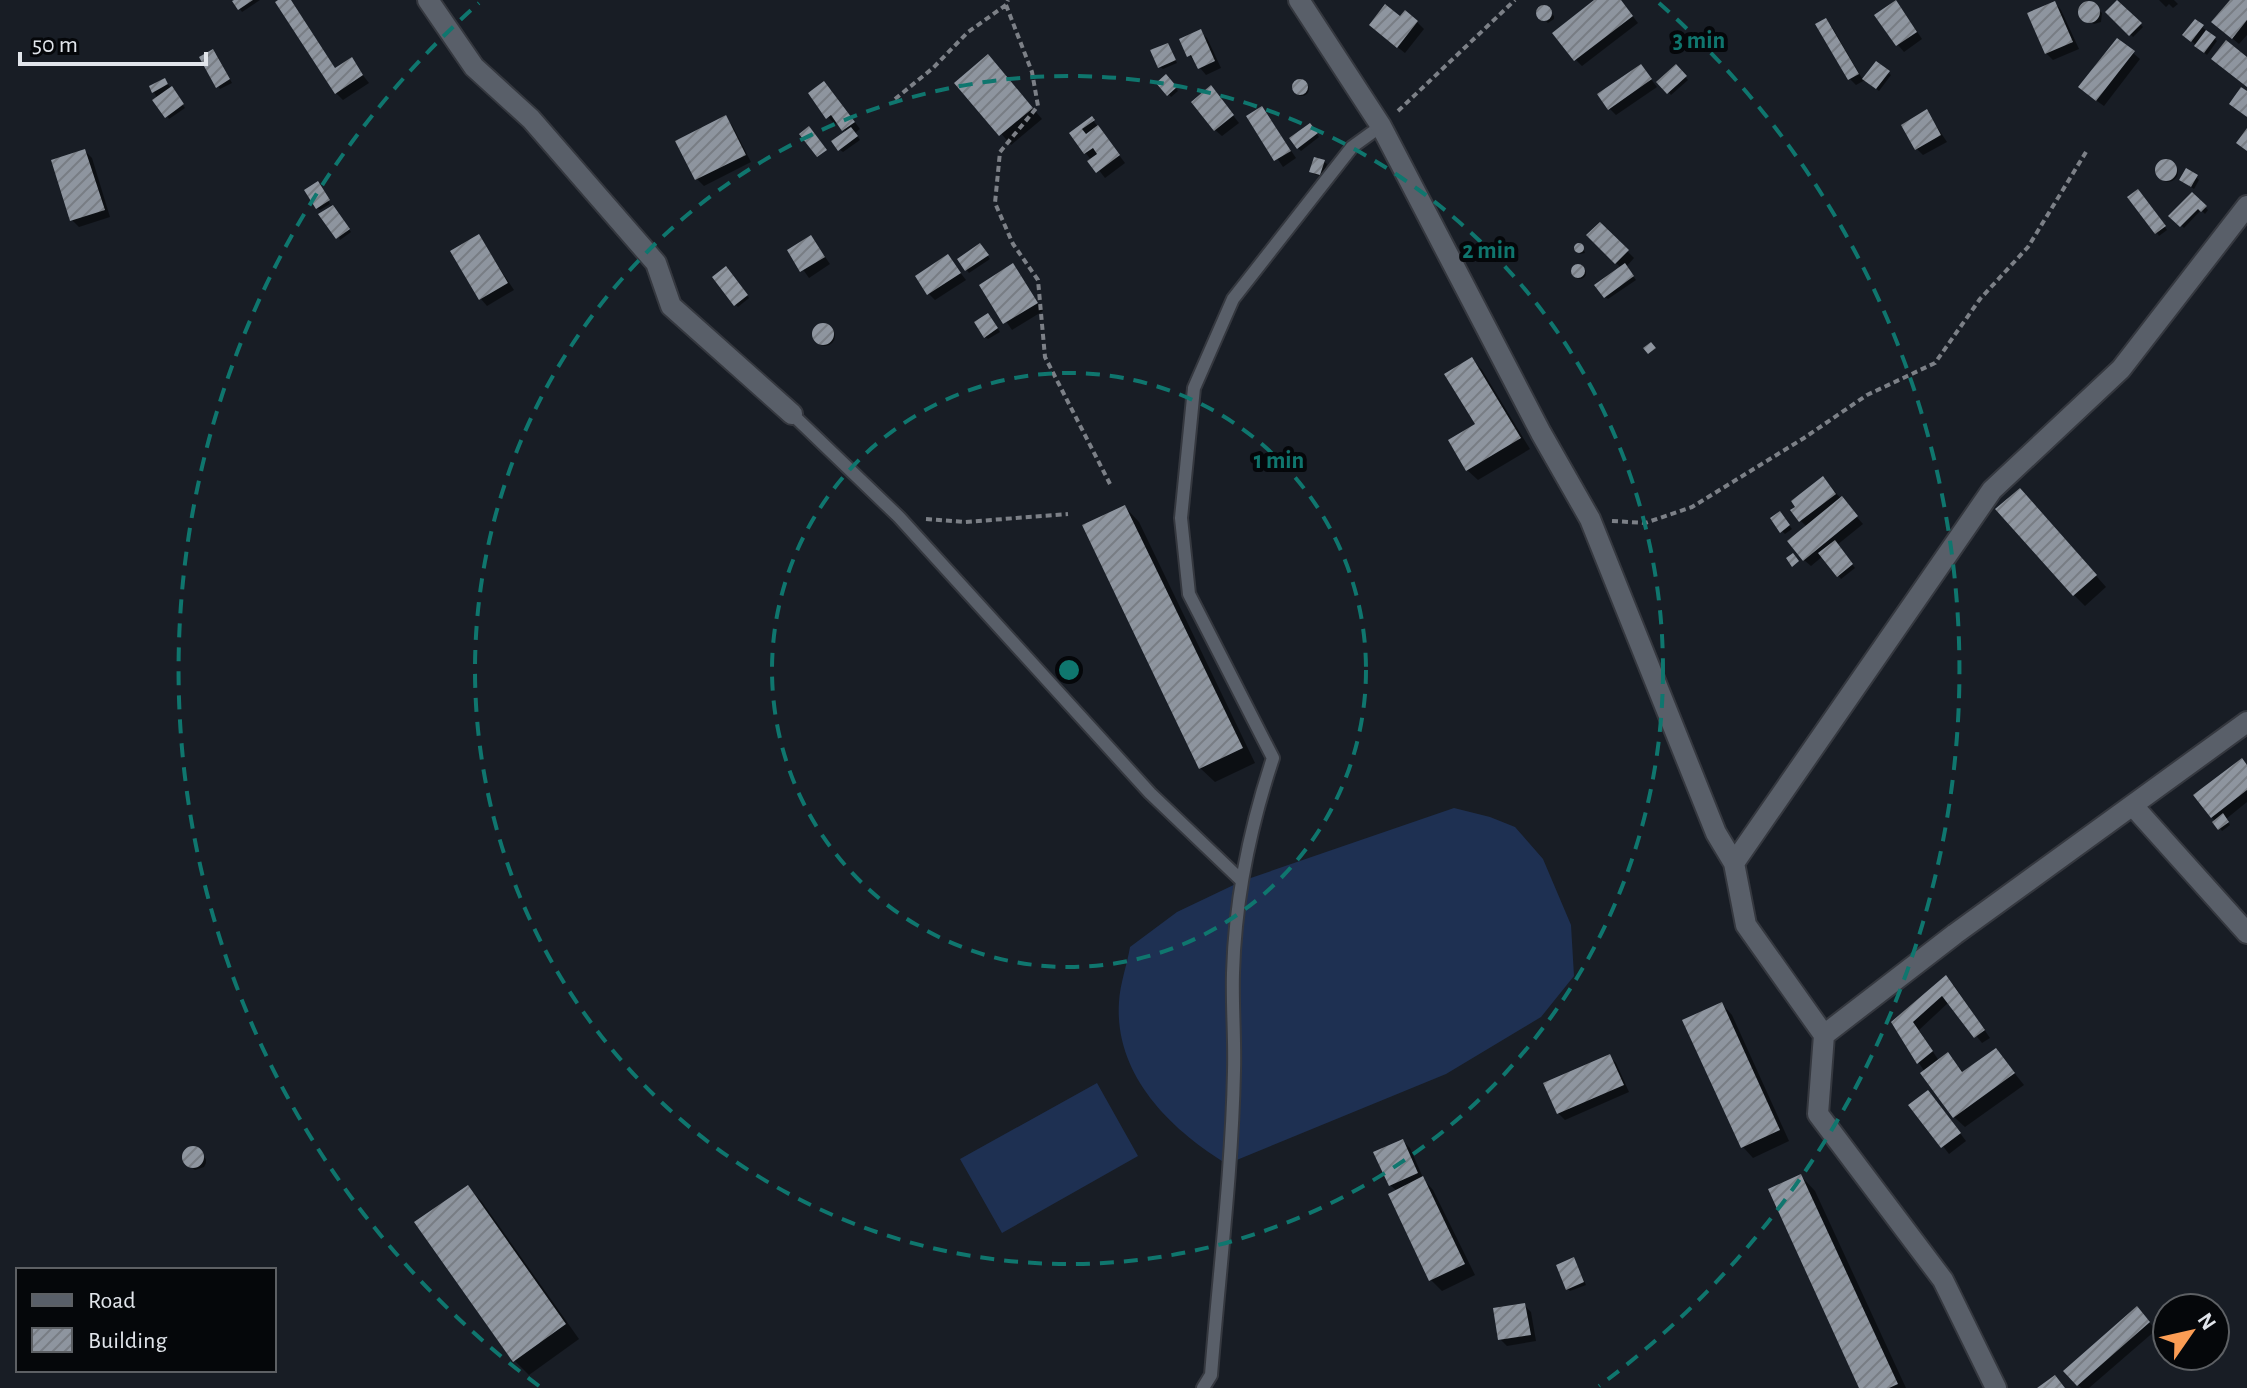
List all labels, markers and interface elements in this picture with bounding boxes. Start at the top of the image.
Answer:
scale bar [20,16,206,66]
text: 3 min [1673,29,1725,53]
text: 50 m [32,33,78,57]
text: 2 min [1462,239,1516,263]
text: 1 min [1254,449,1304,473]
centre of rings [1055,656,1083,684]
legend [16,1268,276,1372]
text: Road [88,1289,136,1313]
north arrow [2151,1292,2231,1372]
text: N [2193,1309,2220,1334]
text: Building [88,1329,167,1353]

